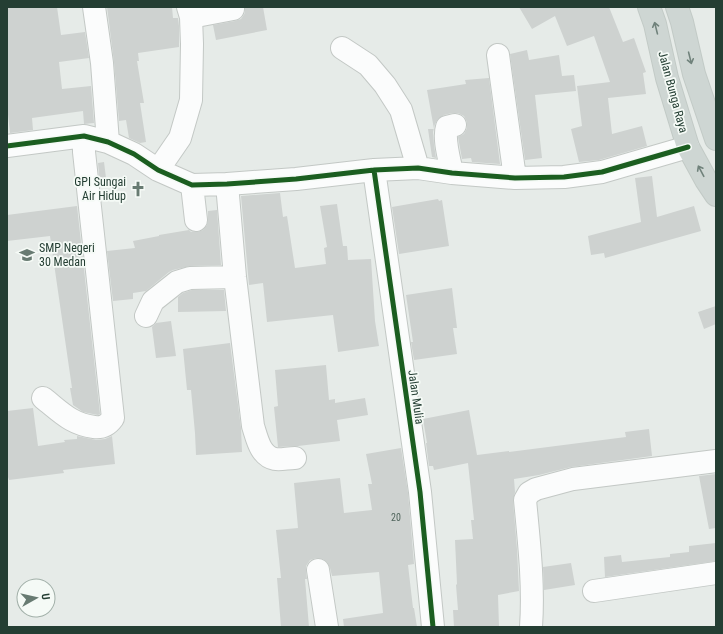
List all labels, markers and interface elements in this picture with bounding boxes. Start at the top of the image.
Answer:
one-way arrow [651,22,659,35]
street label: Jalan Bunga Raya [655,50,691,135]
one-way arrow [687,51,695,64]
one-way arrow [697,165,705,177]
place label: GPI Sungai Air Hidup [74,175,126,203]
church icon: GPI Sungai Air Hidup [129,180,147,198]
place label: SMP Negeri 30 Medan [39,241,95,269]
school or university icon: SMP Negeri 30 Medan [18,246,36,264]
street label: Jalan Mulia [405,369,427,425]
house number: 20 [391,512,401,523]
north arrow [16,578,56,618]
text: U [39,593,52,601]

